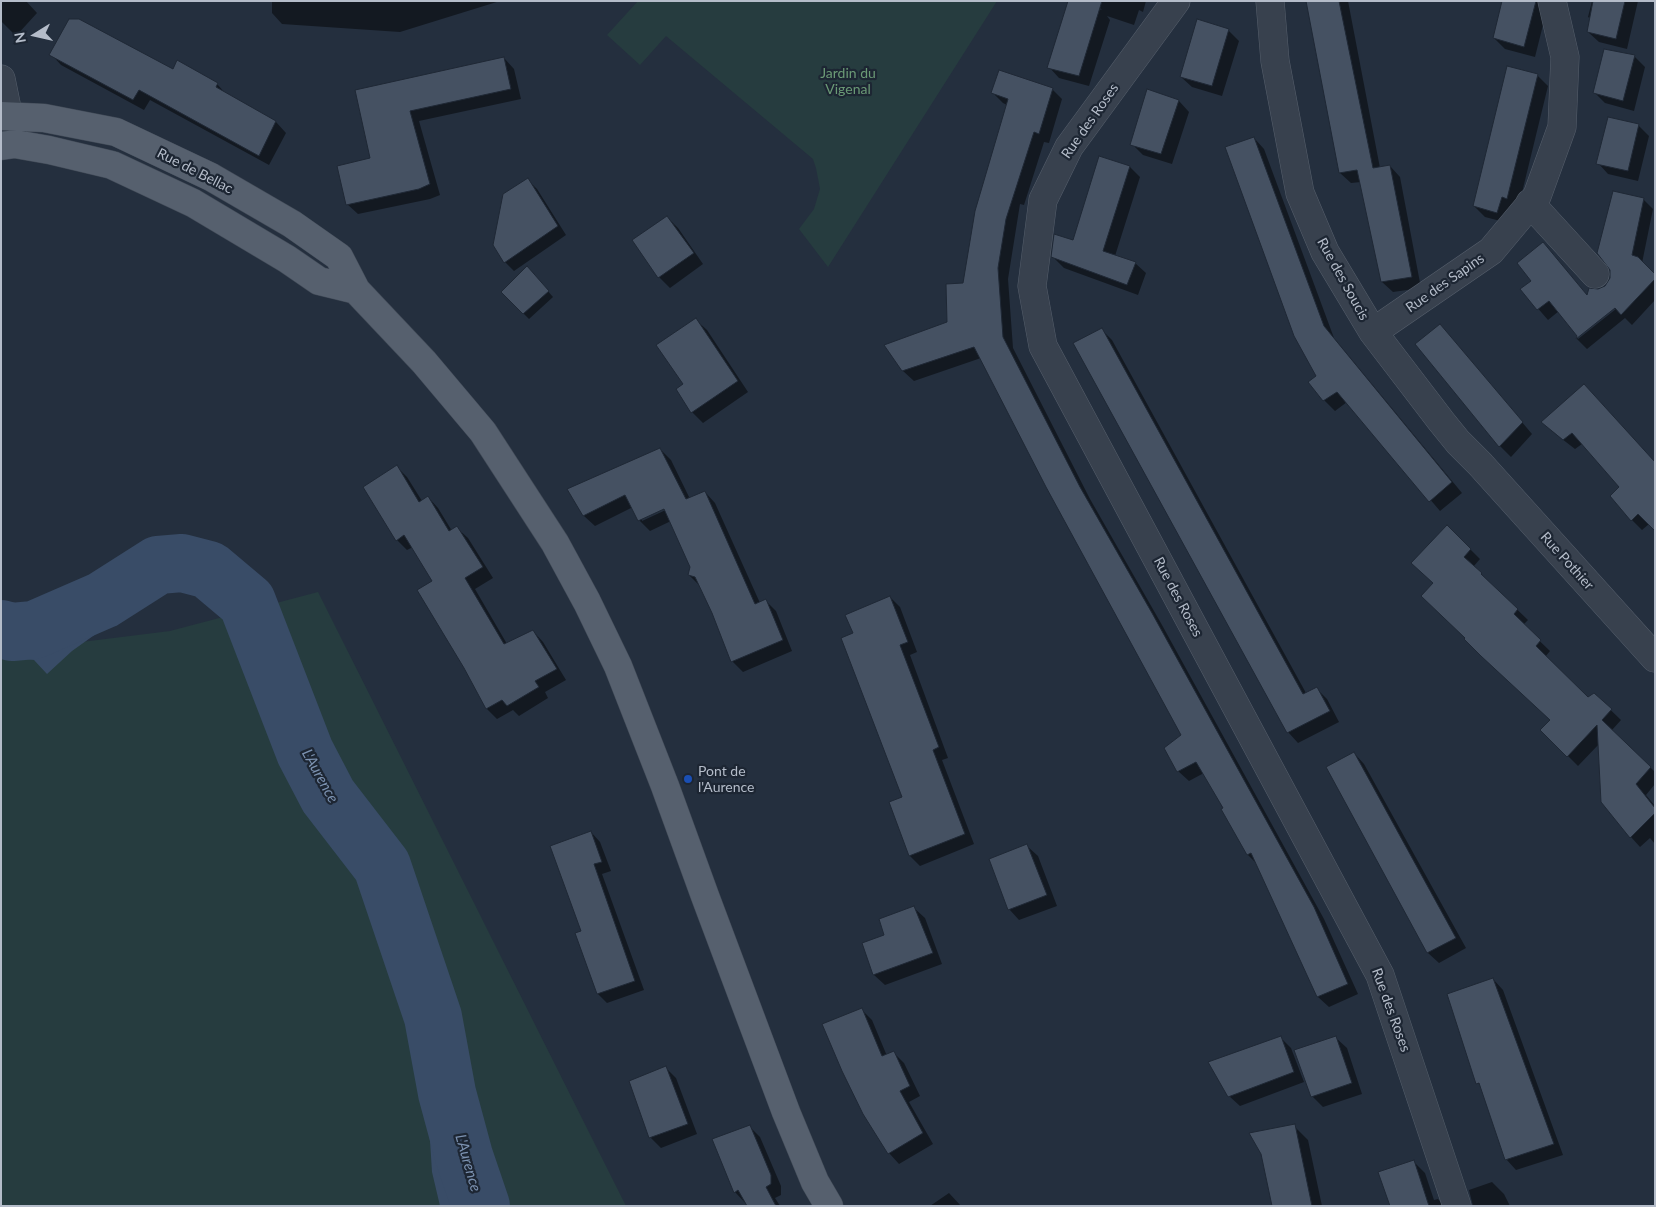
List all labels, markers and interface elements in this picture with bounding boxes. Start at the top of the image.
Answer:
north arrow [10,10,60,60]
text: N [10,31,29,44]
park label: Jardin du Vigenal [820,65,876,98]
street label: Rue des Roses [1058,80,1122,162]
street label: Rue de Bellac [154,145,236,197]
street label: Rue des Soucis [1313,235,1373,323]
street label: Rue des Sapins [1403,250,1487,316]
street label: Rue Pothier [1537,529,1597,593]
street label: Rue des Roses [1150,554,1206,640]
water label: L'Aurence [298,746,342,806]
place label: Pont de l'Aurence [698,763,754,796]
marker: Pont de l'Aurence [682,773,694,785]
street label: Rue des Roses [1368,966,1414,1054]
water label: L'Aurence [451,1132,485,1194]

